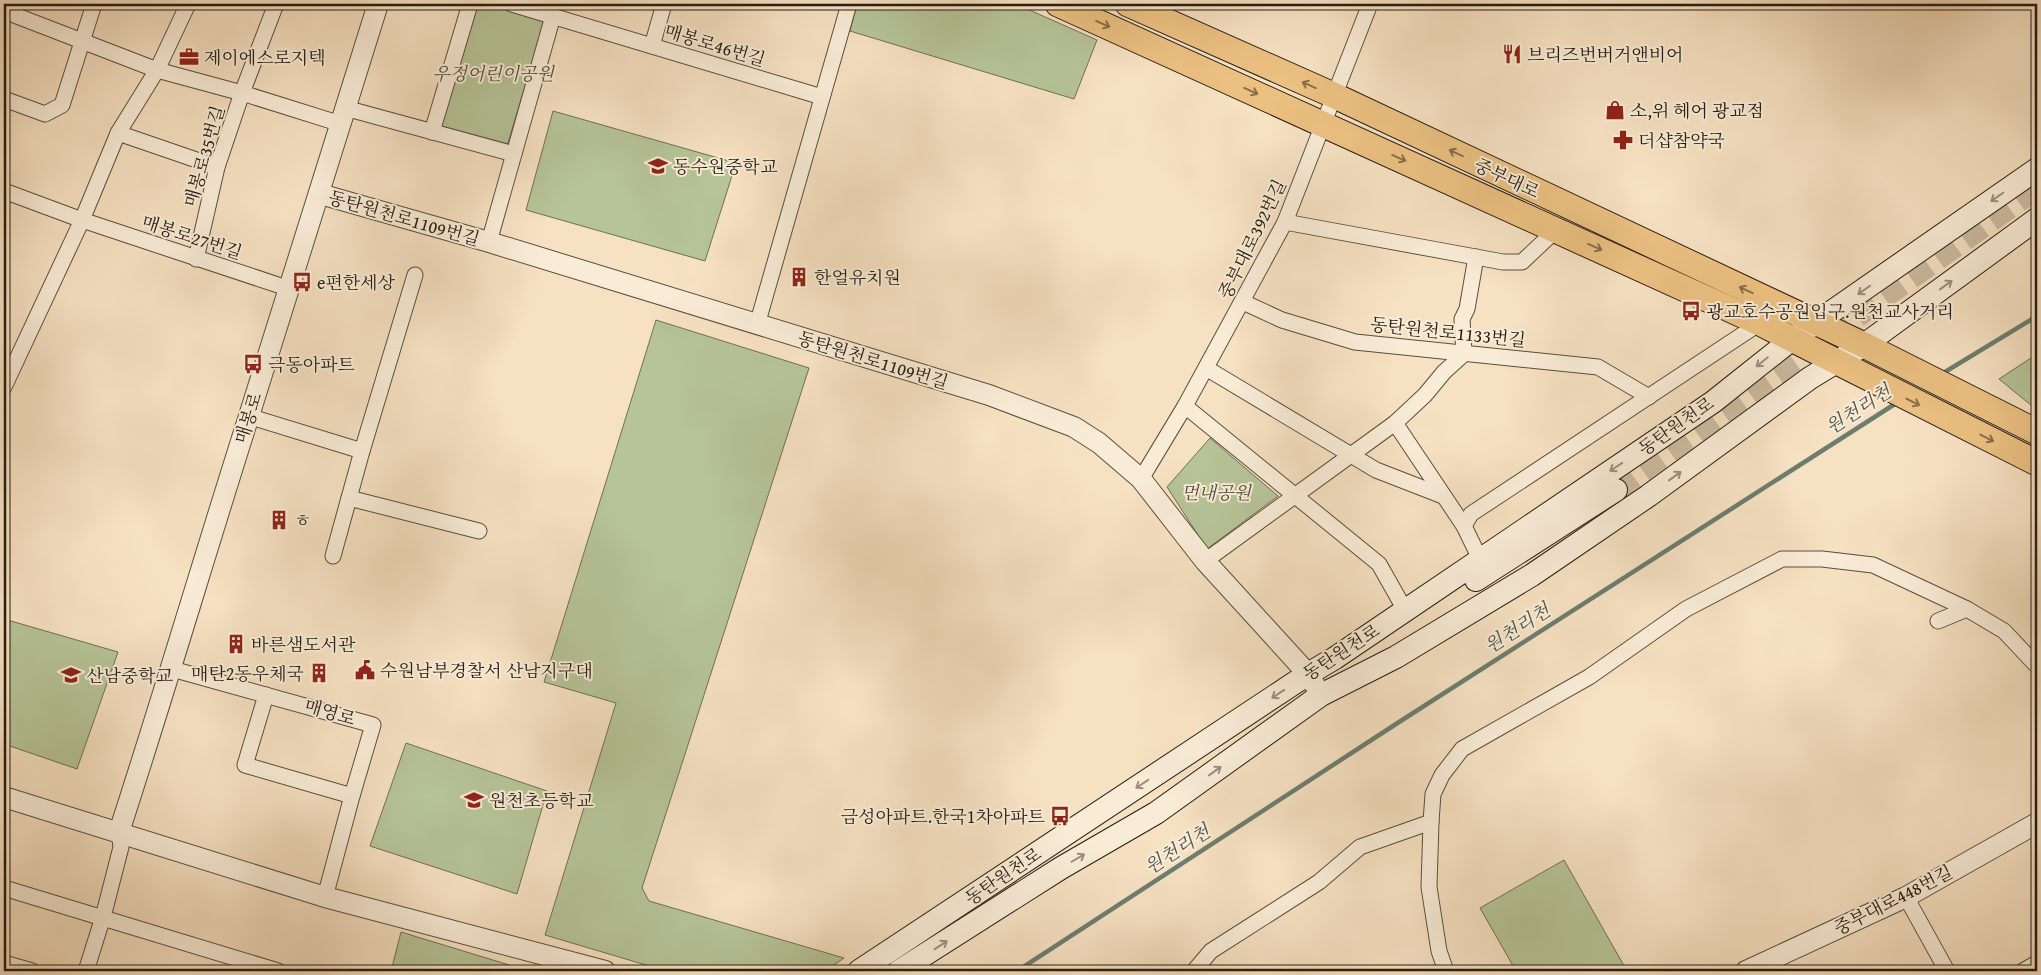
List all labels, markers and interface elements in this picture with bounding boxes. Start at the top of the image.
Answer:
street label: 매봉로46번길 [661,17,769,73]
one-way arrow [1095,19,1110,29]
place label: 브리즈번버거앤비어 [1527,41,1684,68]
restaurant icon: 브리즈번버거앤비어 [1501,43,1523,65]
place label: 제이에스로지텍 [204,44,326,71]
office icon: 제이에스로지텍 [178,46,200,68]
park label: 우정어린이공원 [432,60,555,87]
one-way arrow [1302,79,1317,89]
one-way arrow [1243,87,1258,96]
place label: 소,위 헤어 광교점 [1630,97,1764,124]
shop icon: 소,위 헤어 광교점 [1604,99,1626,121]
street label: 매봉로35번길 [177,102,231,210]
place label: 더샵참약국 [1638,127,1725,154]
pharmacy icon: 더샵참약국 [1612,129,1634,151]
one-way arrow [1449,148,1464,158]
street label: 중부대로 [1470,151,1544,205]
place label: 동수원중학교 [673,153,778,180]
one-way arrow [1391,154,1406,164]
school or university icon: 동수원중학교 [647,155,669,177]
street label: 중부대로392번길 [1211,175,1293,303]
street label: 동탄원천로1109번길 [325,183,483,253]
one-way arrow [1990,192,2004,202]
street label: 매봉로27번길 [138,208,246,266]
one-way arrow [1587,242,1602,252]
place label: 한얼유치원 [814,264,901,291]
building icon: 한얼유치원 [788,266,810,288]
place label: e편한세상 [317,269,396,296]
bus stop icon: e편한세상 [291,271,313,293]
one-way arrow [1939,280,1953,290]
one-way arrow [1739,285,1754,294]
one-way arrow [1857,285,1871,295]
place label: 광교호수공원입구.원천교사거리 [1706,298,1954,325]
bus stop icon: 광교호수공원입구.원천교사거리 [1680,300,1702,322]
street label: 동탄원천로1133번길 [1369,310,1527,354]
street label: 동탄원천로1109번길 [794,324,952,396]
place label: 극동아파트 [268,351,356,378]
bus stop icon: 극동아파트 [242,353,264,375]
one-way arrow [1756,356,1769,367]
water label: 원천리천 [1820,376,1898,441]
street label: 매봉로 [227,389,269,447]
street label: 동탄원천로 [1633,390,1719,462]
one-way arrow [1905,398,1920,407]
one-way arrow [1979,434,1994,443]
one-way arrow [1609,462,1623,472]
one-way arrow [1668,471,1681,482]
park label: 먼내공원 [1181,479,1252,506]
place label: ㅎ [294,507,311,534]
building icon: ㅎ [268,509,290,531]
water label: 원천리천 [1479,595,1557,660]
street label: 동탄원천로 [1297,617,1385,687]
place label: 바른샘도서관 [251,631,356,658]
building icon: 바른샘도서관 [225,633,247,655]
place label: 수원남부경찰서 산남지구대 [380,657,593,684]
public building icon: 수원남부경찰서 산남지구대 [354,659,376,681]
place label: 매탄2동우체국 [191,660,304,687]
place label: 산남중학교 [86,662,174,689]
building icon: 매탄2동우체국 [308,662,330,684]
school or university icon: 산남중학교 [60,664,82,686]
one-way arrow [1271,689,1285,699]
street label: 매영로 [301,692,359,732]
one-way arrow [1208,766,1222,776]
one-way arrow [1136,779,1150,789]
place label: 원천초등학교 [489,787,594,814]
school or university icon: 원천초등학교 [463,789,485,811]
place label: 금성아파트.한국1차아파트 [841,803,1046,830]
bus stop icon: 금성아파트.한국1차아파트 [1049,805,1071,827]
water label: 원천리천 [1139,816,1217,881]
street label: 동탄원천로 [959,840,1047,912]
one-way arrow [1070,853,1084,863]
street label: 중부대로448번길 [1829,858,1957,942]
one-way arrow [933,940,947,950]

